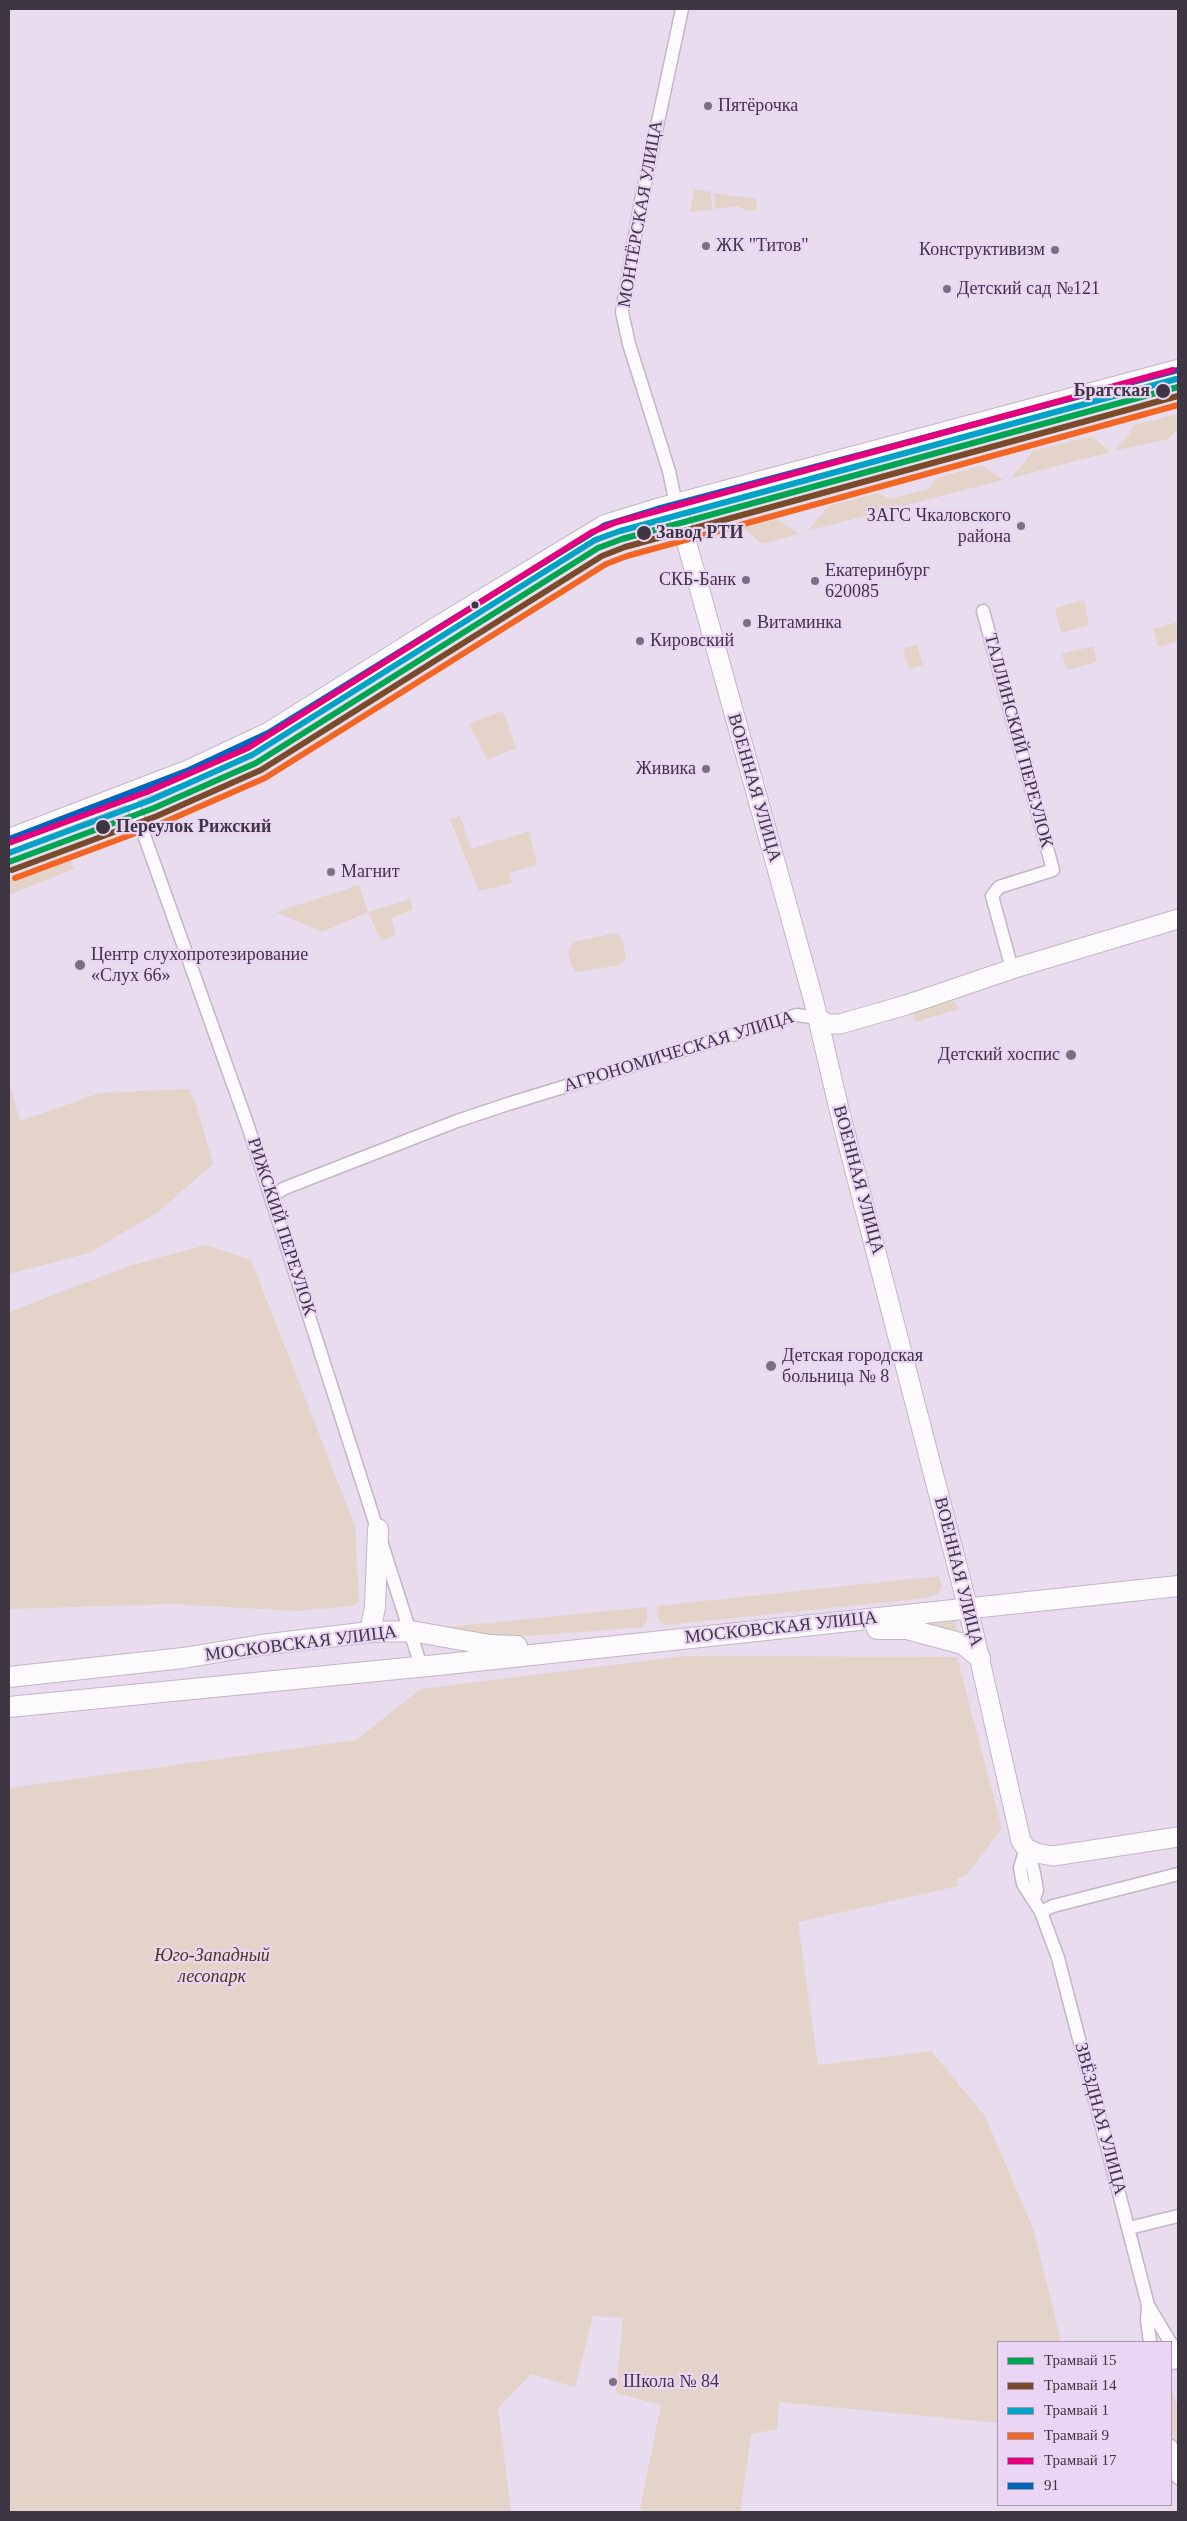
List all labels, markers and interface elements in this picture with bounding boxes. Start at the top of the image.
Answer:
place label: Пятёрочка [718,95,798,117]
marker: Пятёрочка [702,100,714,112]
street label: МОНТЁРСКАЯ УЛИЦА [614,119,668,309]
place label: ЖК "Титов" [716,235,809,257]
place label: Конструктивизм [919,239,1045,261]
marker: ЖК "Титов" [700,240,712,252]
marker: Конструктивизм [1049,244,1061,256]
place label: Детский сад №121 [957,278,1100,300]
marker: Детский сад №121 [941,283,953,295]
place label: Братская [1074,380,1150,402]
marker: Братская [1154,382,1172,400]
place label: ЗАГС Чкаловского района [867,505,1011,548]
marker: ЗАГС Чкаловского района [1015,520,1027,532]
place label: Завод РТИ [656,522,743,544]
marker: Завод РТИ [635,524,653,542]
place label: Екатеринбург 620085 [825,560,930,602]
place label: СКБ-Банк [659,569,736,591]
marker: СКБ-Банк [740,574,752,586]
marker: Екатеринбург 620085 [809,575,821,587]
unlabelled marker [470,600,480,610]
place label: Витаминка [757,612,842,634]
marker: Витаминка [741,617,753,629]
place label: Кировский [650,630,734,652]
street label: ТАЛЛИНСКИЙ ПЕРЕУЛОК [979,631,1057,851]
marker: Кировский [634,635,646,647]
street label: ВОЕННАЯ УЛИЦА [722,711,786,865]
place label: Живика [636,758,696,780]
marker: Живика [700,763,712,775]
place label: Переулок Рижский [116,816,271,838]
marker: Переулок Рижский [94,818,112,836]
place label: Магнит [341,861,400,883]
marker: Магнит [325,866,337,878]
place label: Центр слухопротезирование «Слух 66» [91,944,308,986]
marker: Центр слухопротезирование «Слух 66» [73,958,87,972]
street label: АГРОНОМИЧЕСКАЯ УЛИЦА [561,1007,797,1097]
place label: Детский хоспис [938,1044,1060,1066]
marker: Детский хоспис [1064,1048,1078,1062]
street label: ВОЕННАЯ УЛИЦА [828,1103,888,1257]
street label: РИЖСКИЙ ПЕРЕУЛОК [242,1135,320,1319]
place label: Детская городская больница № 8 [782,1345,923,1388]
marker: Детская городская больница № 8 [764,1359,778,1373]
street label: ВОЕННАЯ УЛИЦА [929,1495,987,1649]
street label: МОСКОВСКАЯ УЛИЦА [684,1607,878,1649]
street label: МОСКОВСКАЯ УЛИЦА [204,1622,398,1666]
park label: Юго-Западный лесопарк [154,1945,270,1988]
street label: ЗВЁЗДНАЯ УЛИЦА [1069,2041,1131,2197]
legend [997,2341,1172,2506]
text: Трамвай 15 [1044,2352,1117,2368]
place label: Школа № 84 [623,2371,719,2393]
marker: Школа № 84 [607,2376,619,2388]
text: Трамвай 14 [1044,2377,1117,2393]
text: Трамвай 1 [1044,2402,1109,2418]
text: Трамвай 9 [1044,2427,1109,2443]
text: Трамвай 17 [1044,2452,1117,2468]
text: 91 [1044,2477,1059,2493]

